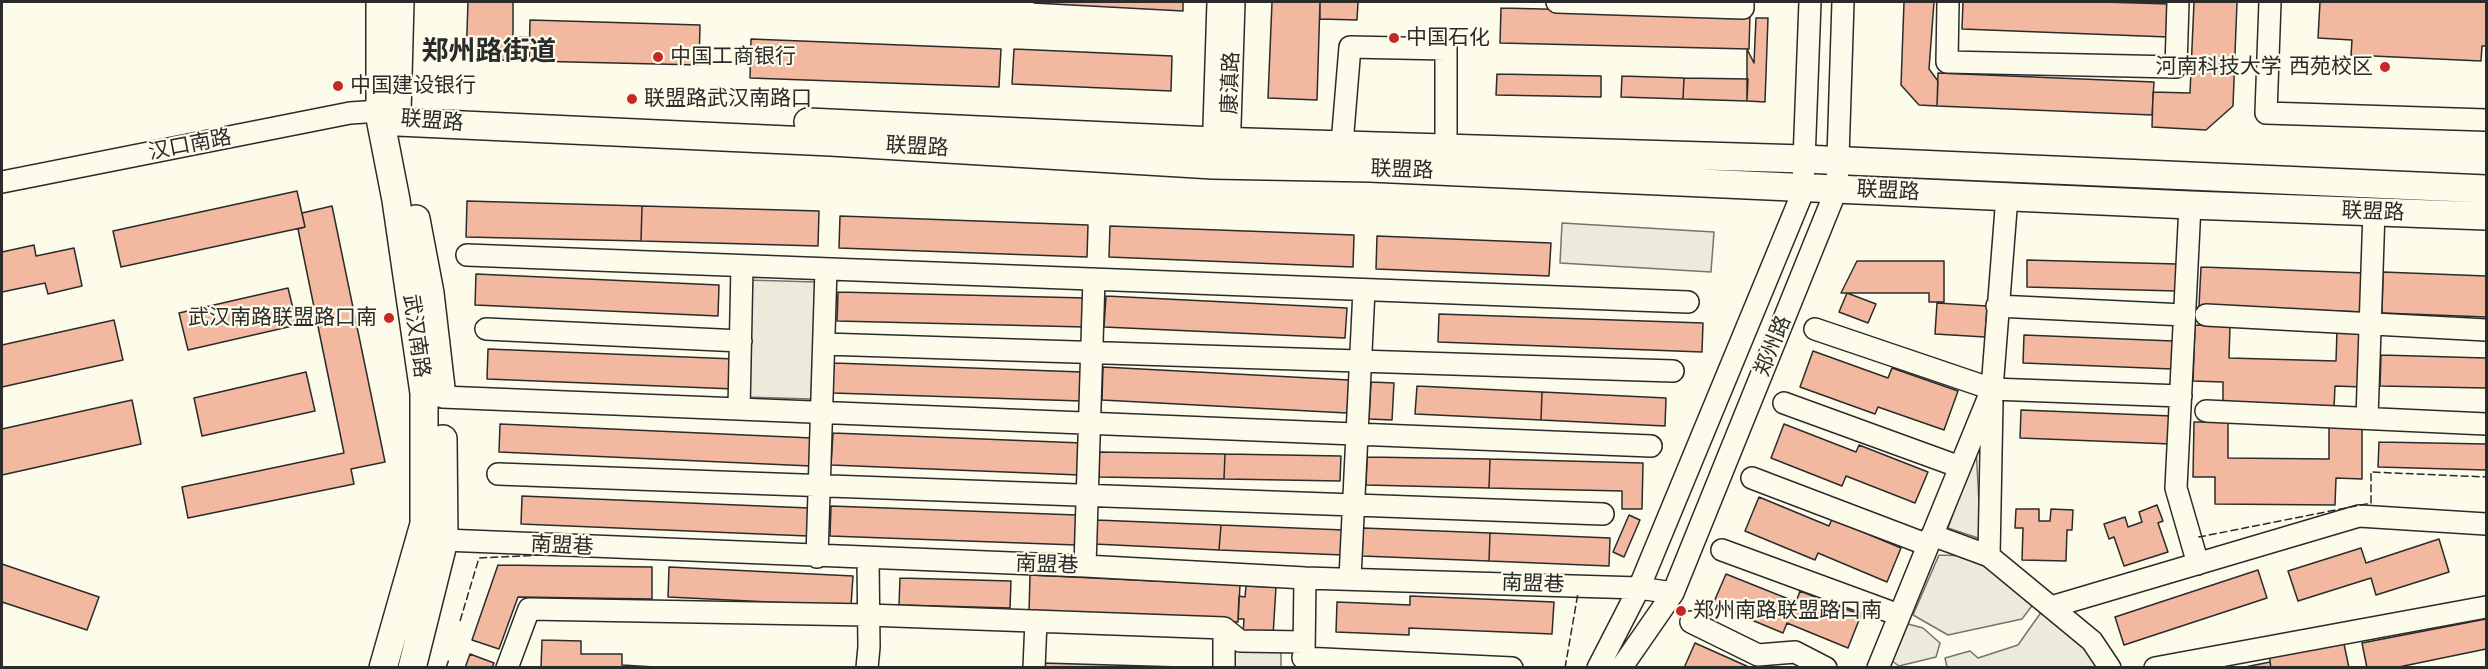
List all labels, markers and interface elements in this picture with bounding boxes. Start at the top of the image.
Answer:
place label: 中国石化 [1406,25,1490,51]
marker: 中国石化 [1387,31,1401,45]
district label: 郑州路街道 [422,36,556,68]
place label: 中国工商银行 [670,44,796,70]
marker: 中国工商银行 [651,50,665,64]
street label: 康滇路 [1217,51,1245,115]
place label: 河南科技大学 西苑校区 [2156,54,2373,80]
marker: 河南科技大学 西苑校区 [2378,60,2392,74]
place label: 中国建设银行 [350,73,476,99]
marker: 中国建设银行 [331,79,345,93]
place label: 联盟路武汉南路口 [644,86,812,112]
marker: 联盟路武汉南路口 [625,92,639,106]
street label: 联盟路 [400,106,464,136]
street label: 汉口南路 [146,125,234,165]
street label: 联盟路 [885,133,949,161]
street label: 联盟路 [1370,156,1434,184]
street label: 联盟路 [1856,177,1920,205]
street label: 联盟路 [2341,198,2405,226]
street label: 武汉南路 [398,293,434,379]
place label: 武汉南路联盟路口南 [188,305,377,331]
marker: 武汉南路联盟路口南 [382,311,396,325]
street label: 郑州路 [1750,312,1796,380]
street label: 南盟巷 [530,532,594,560]
street label: 南盟巷 [1015,551,1079,579]
street label: 南盟巷 [1501,570,1565,598]
place label: 郑州南路联盟路口南 [1693,598,1882,624]
marker: 郑州南路联盟路口南 [1674,604,1688,618]

